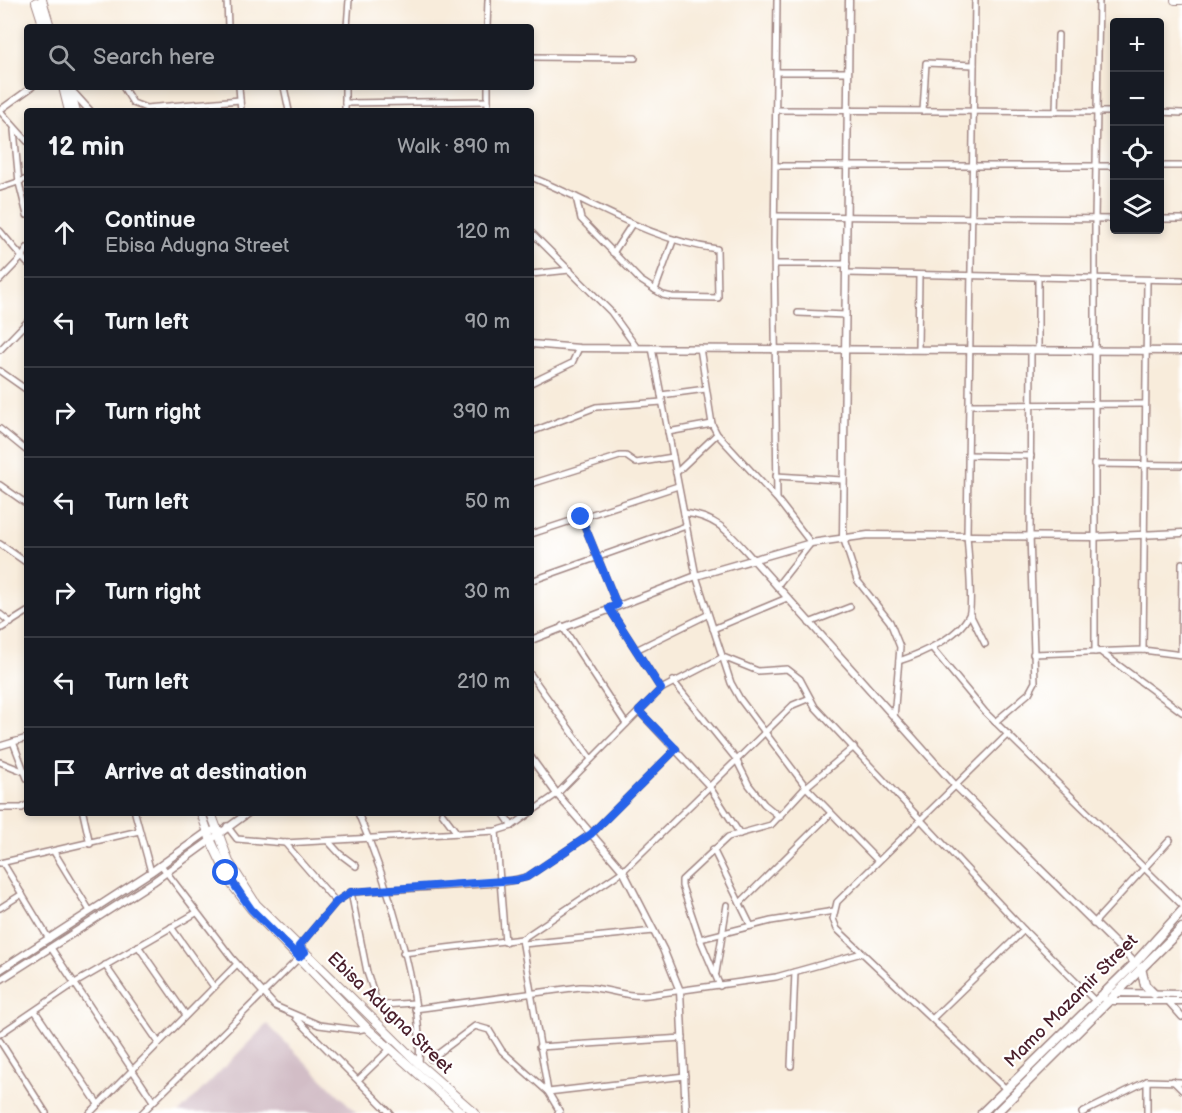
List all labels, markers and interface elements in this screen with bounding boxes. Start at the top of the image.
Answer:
map controls [1110,18,1164,234]
button: + [1110,18,1164,72]
search box [24,24,534,90]
icon: search [45,41,78,74]
text: Search here [93,44,215,71]
button: − [1110,72,1164,126]
button: locate [1110,126,1164,180]
text: 12 min [48,132,125,163]
text: Walk · 890 m [397,135,510,159]
button: layers [1110,180,1164,234]
text: Continue [105,207,195,234]
icon: ahead [48,216,81,249]
text: 120 m [457,220,510,244]
text: Ebisa Adugna Street [105,234,289,258]
icon: left [48,306,81,339]
text: Turn left [105,309,189,336]
text: 90 m [465,310,510,334]
icon: right [48,396,81,429]
text: Turn right [105,399,201,426]
text: 390 m [452,400,510,424]
icon: left [48,486,81,519]
text: Turn left [105,489,189,516]
text: 50 m [465,490,510,514]
route end [567,503,593,529]
icon: right [48,576,81,609]
text: Turn right [105,579,201,606]
text: 30 m [464,580,510,604]
icon: left [48,666,81,699]
text: Turn left [105,669,189,696]
text: 210 m [457,670,510,694]
icon: arrive [48,756,81,789]
text: Arrive at destination [105,759,307,786]
route start [212,859,238,885]
street label: Mamo Mazamir Street [1000,930,1142,1072]
street label: Ebisa Adugna Street [323,948,457,1078]

